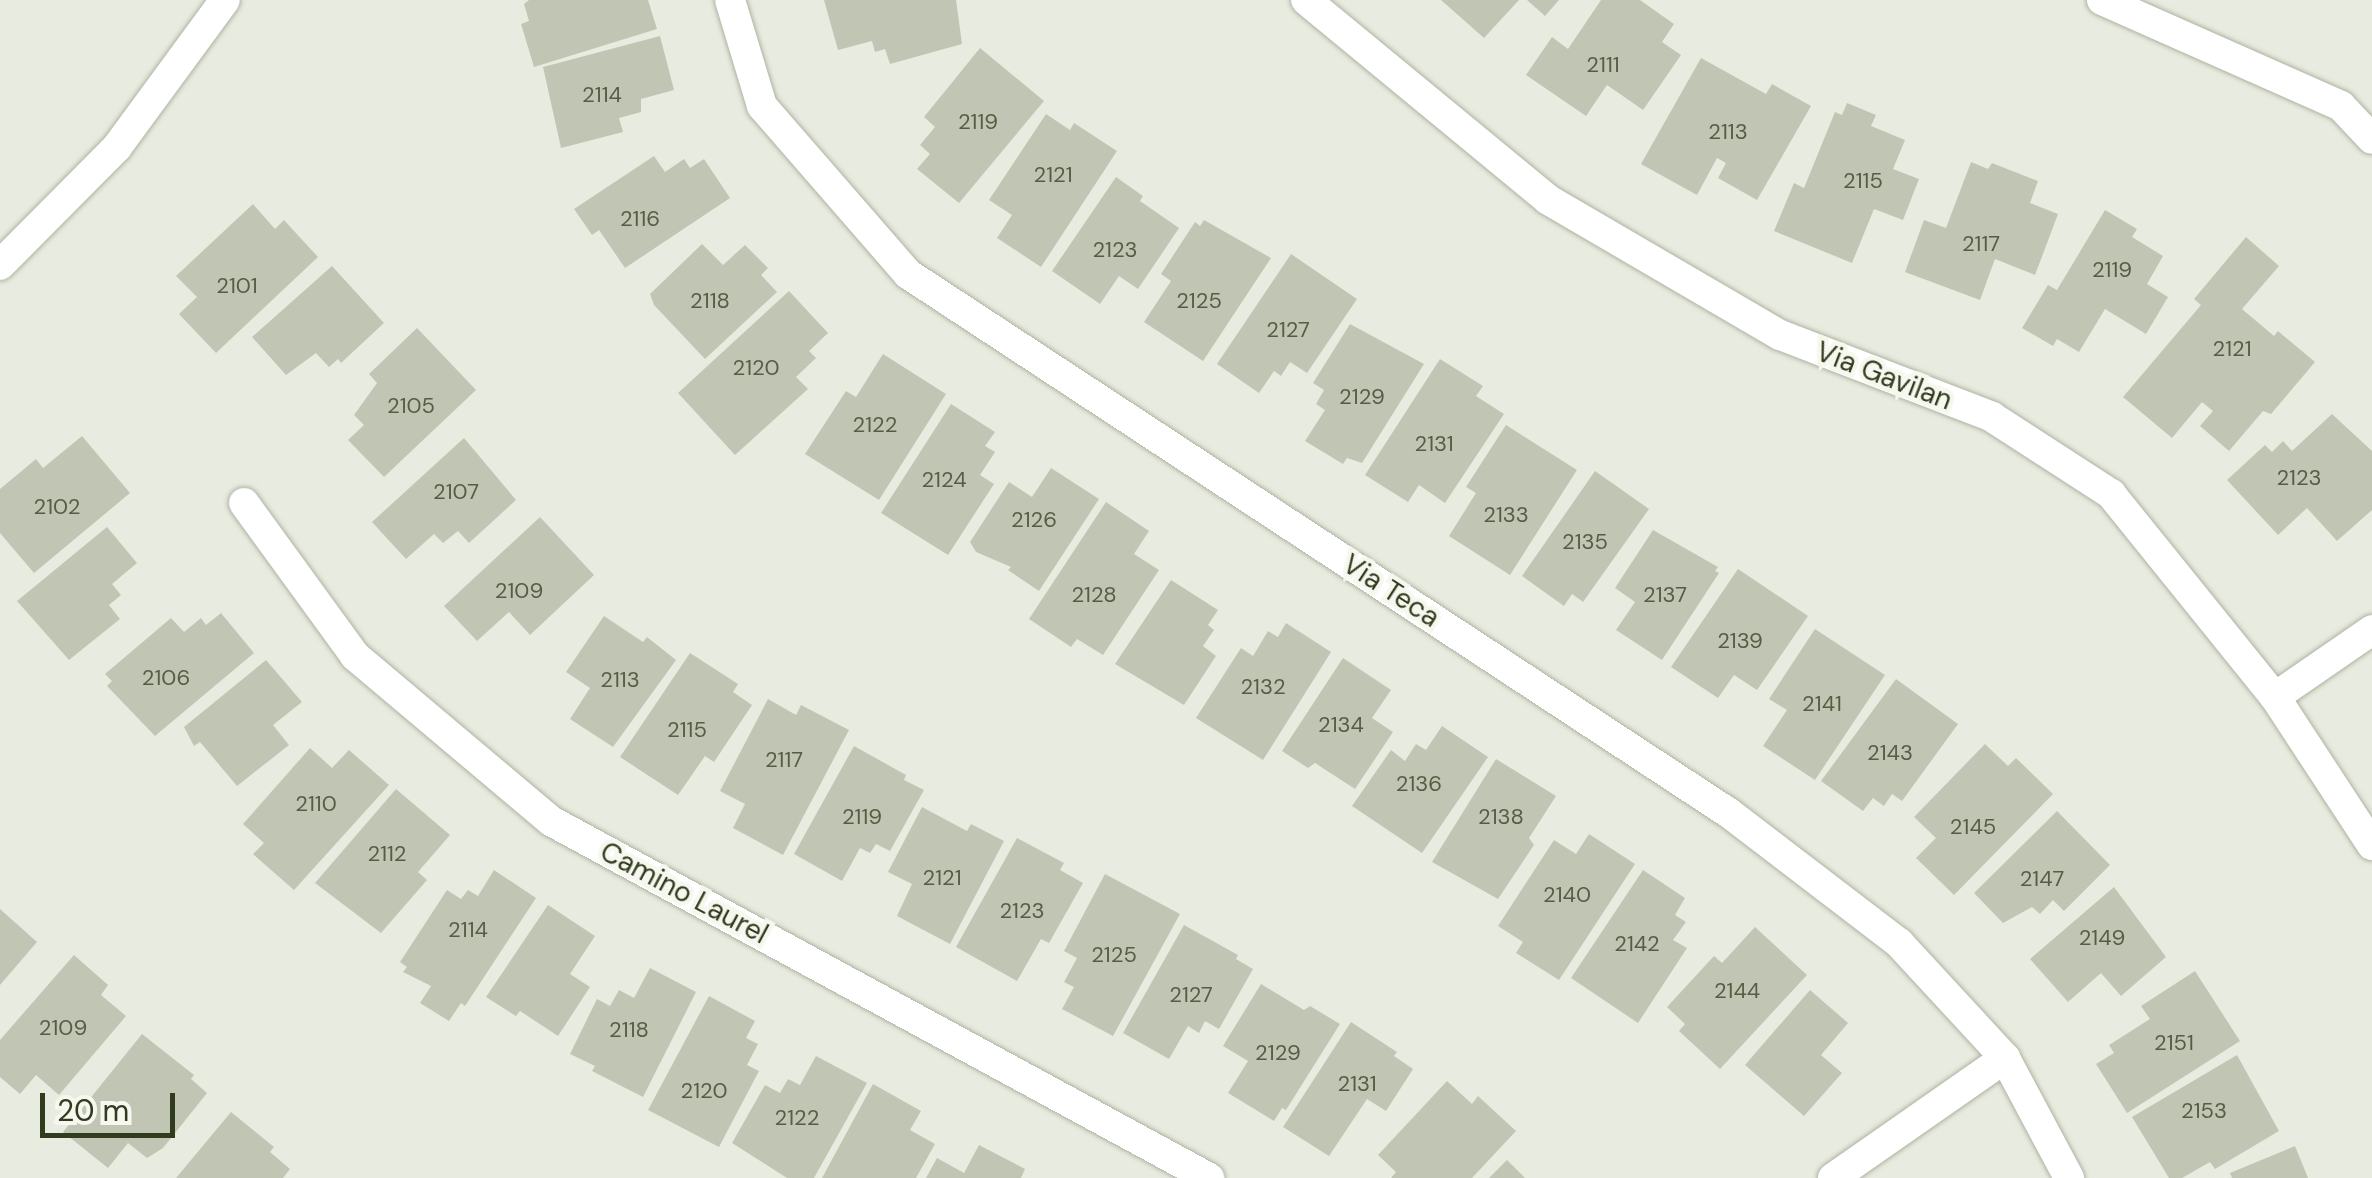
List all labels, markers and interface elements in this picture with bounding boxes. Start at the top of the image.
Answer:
house number: 2111 [1586,52,1620,78]
house number: 2114 [582,82,622,108]
house number: 2119 [958,109,998,135]
house number: 2113 [1708,119,1748,145]
house number: 2121 [1033,162,1073,188]
house number: 2115 [1843,168,1883,194]
house number: 2116 [620,206,660,232]
house number: 2117 [1962,231,2000,257]
house number: 2123 [1092,237,1138,263]
house number: 2119 [2092,257,2132,283]
house number: 2101 [216,273,258,299]
house number: 2118 [690,288,730,314]
house number: 2125 [1176,288,1222,314]
house number: 2127 [1266,317,1310,343]
street label: Via Gavilan [1811,335,1957,417]
house number: 2121 [2212,336,2252,362]
house number: 2120 [732,355,780,381]
house number: 2129 [1339,384,1385,410]
house number: 2105 [387,393,435,419]
house number: 2122 [853,412,897,438]
house number: 2131 [1414,431,1454,457]
house number: 2123 [2276,465,2322,491]
house number: 2124 [921,467,967,493]
house number: 2107 [433,479,479,505]
house number: 2102 [33,494,81,520]
house number: 2133 [1483,502,1529,528]
house number: 2126 [1011,507,1057,533]
house number: 2135 [1562,529,1608,555]
street label: Via Teca [1336,547,1446,635]
house number: 2109 [495,578,543,604]
house number: 2128 [1071,582,1117,608]
house number: 2137 [1643,582,1687,608]
house number: 2139 [1717,628,1763,654]
house number: 2106 [142,665,190,691]
house number: 2113 [600,667,640,693]
house number: 2132 [1240,674,1286,700]
house number: 2141 [1802,691,1842,717]
house number: 2134 [1318,712,1364,738]
house number: 2115 [667,717,707,743]
house number: 2143 [1867,740,1913,766]
house number: 2117 [765,747,803,773]
house number: 2136 [1396,771,1442,797]
house number: 2110 [295,791,337,817]
house number: 2119 [842,804,882,830]
house number: 2138 [1478,804,1524,830]
house number: 2145 [1950,814,1996,840]
street label: Camino Laurel [594,835,774,951]
house number: 2112 [367,841,407,867]
house number: 2121 [922,865,962,891]
house number: 2147 [2020,866,2064,892]
house number: 2140 [1543,882,1591,908]
house number: 2123 [999,898,1045,924]
house number: 2114 [448,917,488,943]
house number: 2149 [2079,925,2125,951]
house number: 2142 [1614,931,1660,957]
house number: 2125 [1091,942,1137,968]
house number: 2144 [1714,978,1760,1004]
house number: 2127 [1169,982,1213,1008]
house number: 2109 [39,1015,87,1041]
house number: 2118 [609,1017,649,1043]
house number: 2151 [2154,1030,2194,1056]
house number: 2129 [1255,1040,1301,1066]
house number: 2131 [1337,1071,1377,1097]
scale bar [45,1073,180,1135]
house number: 2120 [680,1078,728,1104]
text: 20 m [57,1091,129,1130]
house number: 2153 [2181,1098,2227,1124]
house number: 2122 [775,1105,819,1131]

